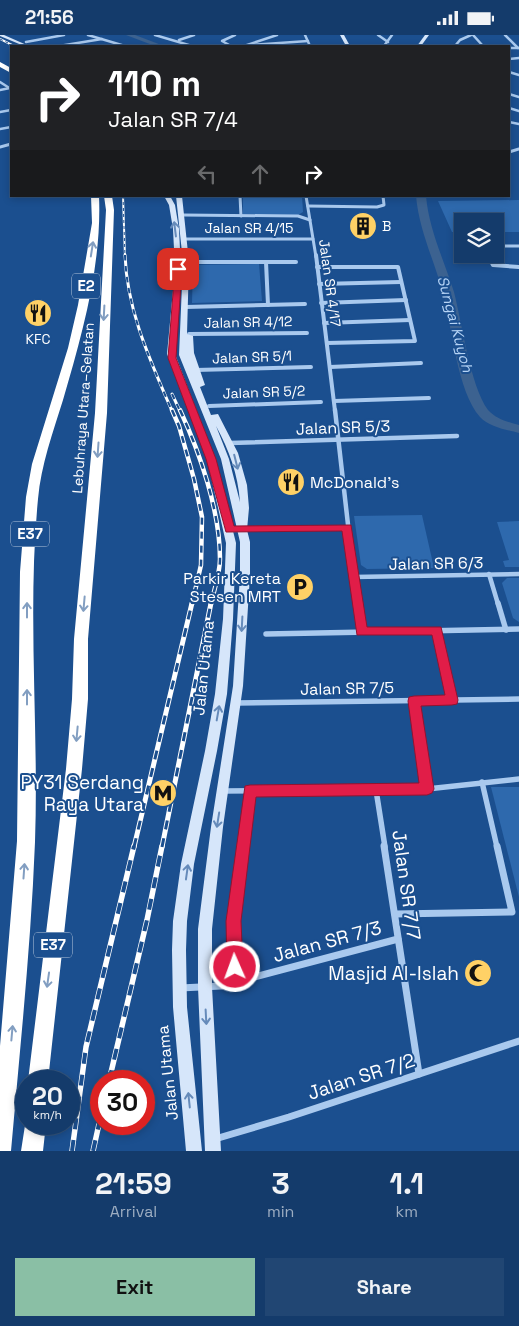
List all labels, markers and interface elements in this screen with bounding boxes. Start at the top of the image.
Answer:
text: 21:56 [25,5,74,30]
text: 110 m [108,62,201,106]
icon: right [25,65,90,130]
text: Jalan SR 7/4 [108,105,238,133]
icon: left [193,160,221,188]
icon: ahead [246,160,274,188]
icon: right [299,160,327,188]
building icon: B [348,211,378,241]
map controls [454,213,504,263]
button: layers [454,213,504,263]
place label: B [382,217,391,235]
street label: Jalan SR 4/15 [205,219,293,237]
one-way arrow [170,221,180,237]
street label: Jalan SR 4/17 [315,238,345,328]
one-way arrow [87,241,97,257]
pin [157,248,199,290]
icon: arrive [164,255,192,283]
road number: E2 [72,273,100,299]
water label: Sungai Kuyoh [433,274,478,375]
restaurant icon: KFC [23,298,53,328]
one-way arrow [100,304,109,320]
street label: Jalan SR 4/12 [203,312,293,332]
street label: Lebuhraya Utara–Selatan [68,322,98,494]
place label: KFC [26,330,51,348]
street label: Jalan SR 5/1 [212,347,292,367]
street label: Jalan SR 5/2 [222,382,306,402]
street label: Jalan SR 5/3 [295,415,391,440]
one-way arrow [93,441,102,457]
one-way arrow [232,454,241,470]
restaurant icon: McDonald's [276,467,306,497]
place label: McDonald's [310,472,400,493]
road number: E37 [11,521,49,547]
street label: Jalan SR 6/3 [388,552,484,575]
place label: Parkir Kereta Stesen MRT [183,568,281,607]
parking icon: Parkir Kereta Stesen MRT [285,572,315,602]
one-way arrow [80,596,89,612]
one-way arrow [22,603,32,619]
one-way arrow [238,616,247,632]
street label: Jalan Utama [188,619,219,717]
street label: Jalan SR 7/5 [300,677,394,700]
one-way arrow [22,689,32,705]
one-way arrow [213,705,223,721]
one-way arrow [72,726,82,742]
place label: PY31 Serdang Raya Utara [20,770,144,817]
metro station icon: PY31 Serdang Raya Utara [148,778,178,808]
one-way arrow [212,812,222,828]
street label: Jalan SR 7/7 [386,828,427,942]
one-way arrow [20,863,29,879]
one-way arrow [182,865,192,881]
street label: Jalan SR 7/3 [270,915,384,968]
road number: E37 [34,933,72,957]
position arrow [208,940,260,992]
mosque icon: Masjid Al-Islah [463,958,493,988]
place label: Masjid Al-Islah [328,961,459,986]
one-way arrow [43,972,53,988]
one-way arrow [202,1008,211,1024]
street label: Jalan Utama [152,1024,183,1122]
one-way arrow [7,1025,17,1041]
street label: Jalan SR 7/2 [304,1047,418,1106]
speed limit sign: 30 [90,1070,155,1135]
text: 20 [32,1080,63,1112]
one-way arrow [184,1092,194,1108]
text: km/h [33,1107,62,1123]
text: 21:59 [95,1164,172,1203]
text: 3 [272,1164,290,1203]
text: 1.1 [389,1164,424,1203]
text: Arrival [110,1201,157,1222]
text: min [267,1201,294,1222]
text: km [396,1201,418,1222]
button: Exit [15,1258,255,1316]
button: Share [265,1258,504,1316]

